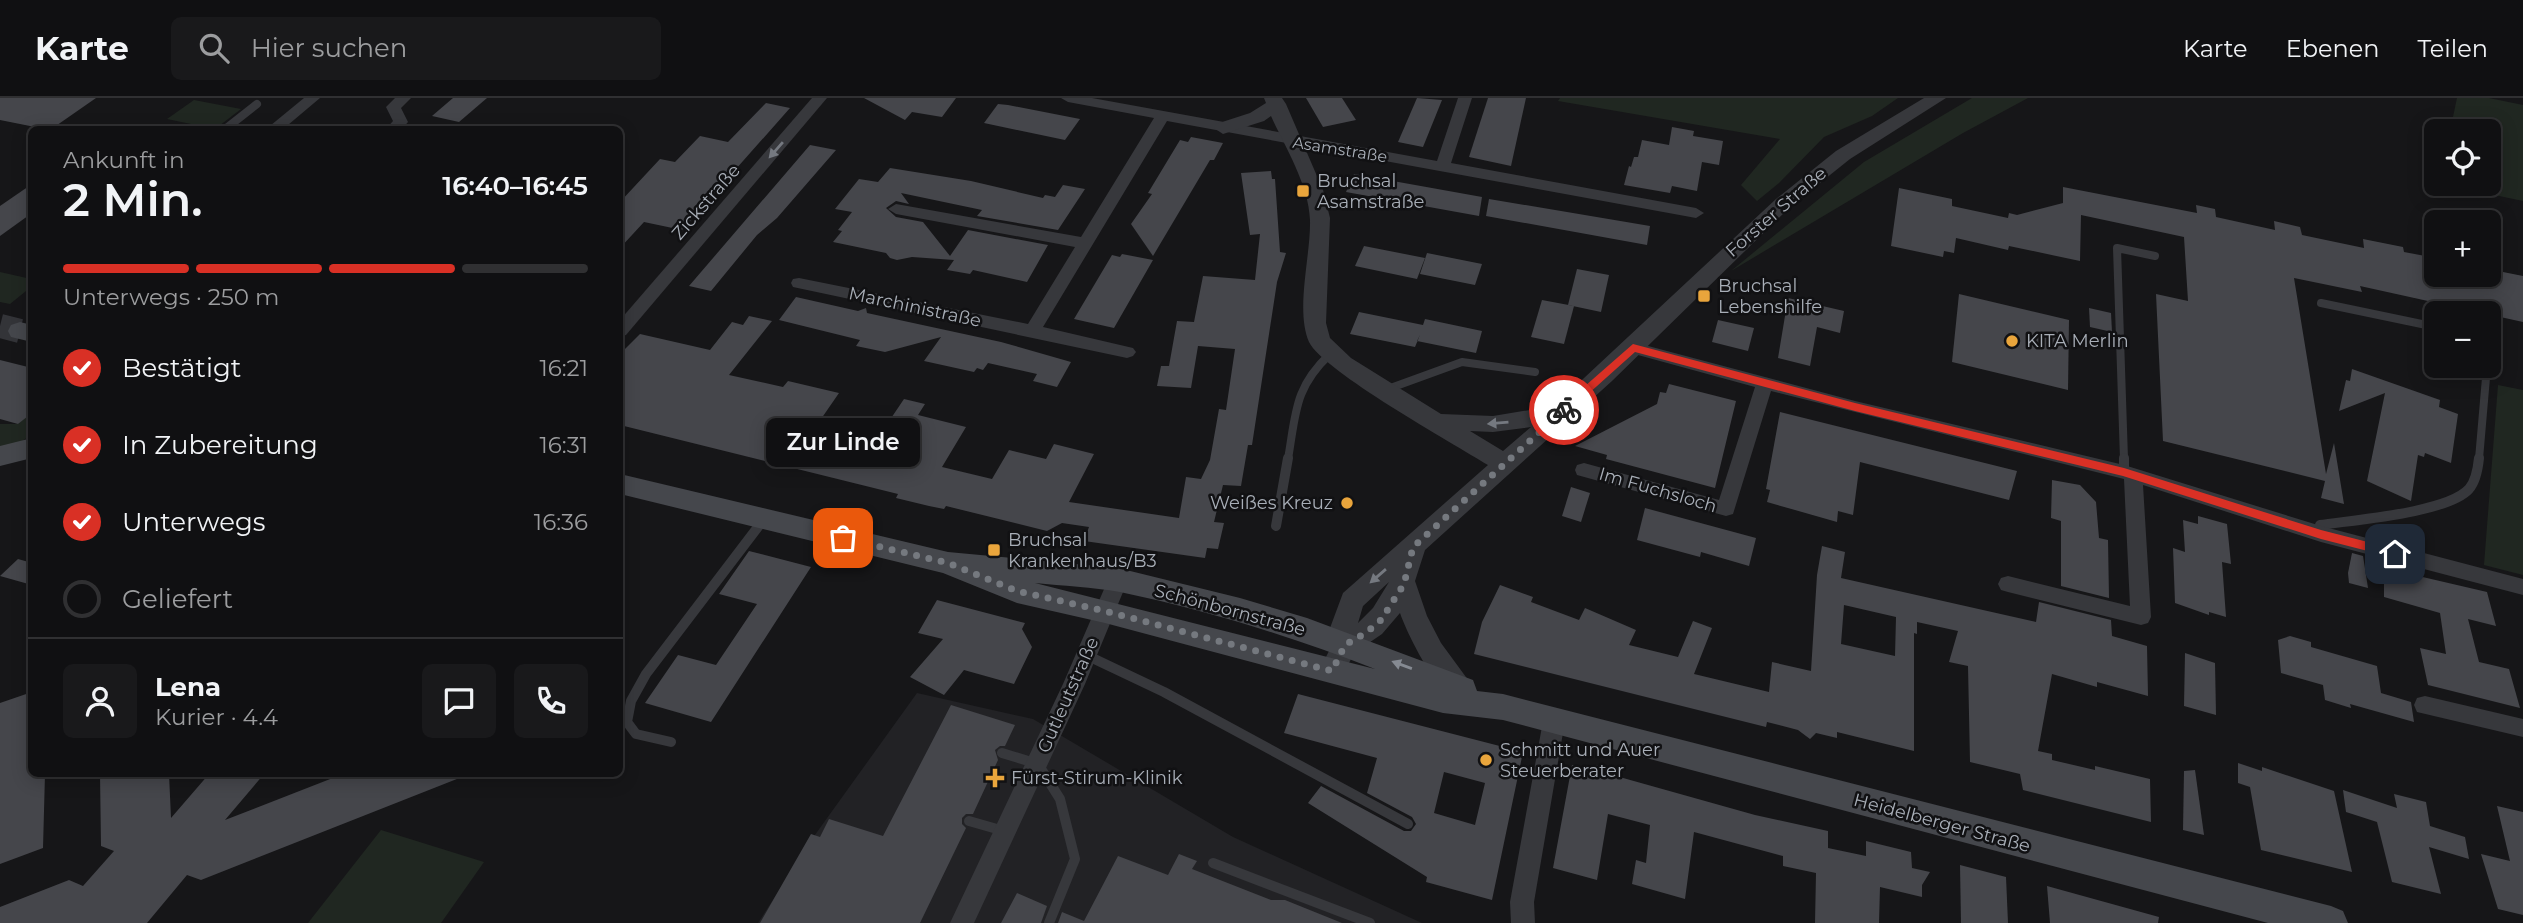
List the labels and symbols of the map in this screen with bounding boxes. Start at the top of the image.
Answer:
street label: Asamstraße [1291,133,1389,166]
one-way arrow [768,141,784,159]
street label: Zickstraße [667,160,745,244]
street label: Forster Straße [1721,162,1831,262]
place label: Bruchsal Asamstraße [1317,170,1425,213]
marker: Bruchsal Asamstraße [1295,183,1311,199]
place label: Bruchsal Lebenshilfe [1718,275,1822,318]
street label: Marchinistraße [847,282,983,332]
marker: Bruchsal Lebenshilfe [1696,288,1712,304]
place label: KITA Merlin [2026,330,2129,352]
marker: KITA Merlin [2004,333,2020,349]
courier [1529,375,1599,445]
one-way arrow [1487,418,1509,429]
callout: Zur Linde [766,419,920,468]
street label: Im Fuchsloch [1596,463,1720,517]
place label: Weißes Kreuz [1210,492,1333,514]
marker: Weißes Kreuz [1339,495,1355,511]
pin [813,508,873,568]
pin [2365,524,2425,584]
place label: Bruchsal Krankenhaus/B3 [1008,529,1157,572]
marker: Bruchsal Krankenhaus/B3 [986,542,1002,558]
one-way arrow [1370,568,1387,584]
street label: Schönbornstraße [1152,579,1308,641]
street label: Gutleutstraße [1033,634,1103,756]
one-way arrow [1392,660,1413,671]
place label: Schmitt und Auer Steuerberater [1500,739,1660,782]
marker: Schmitt und Auer Steuerberater [1478,752,1494,768]
place label: Fürst-Stirum-Klinik [1011,767,1183,789]
marker: Fürst-Stirum-Klinik [985,768,1005,788]
street label: Heidelberger Straße [1851,789,2033,857]

